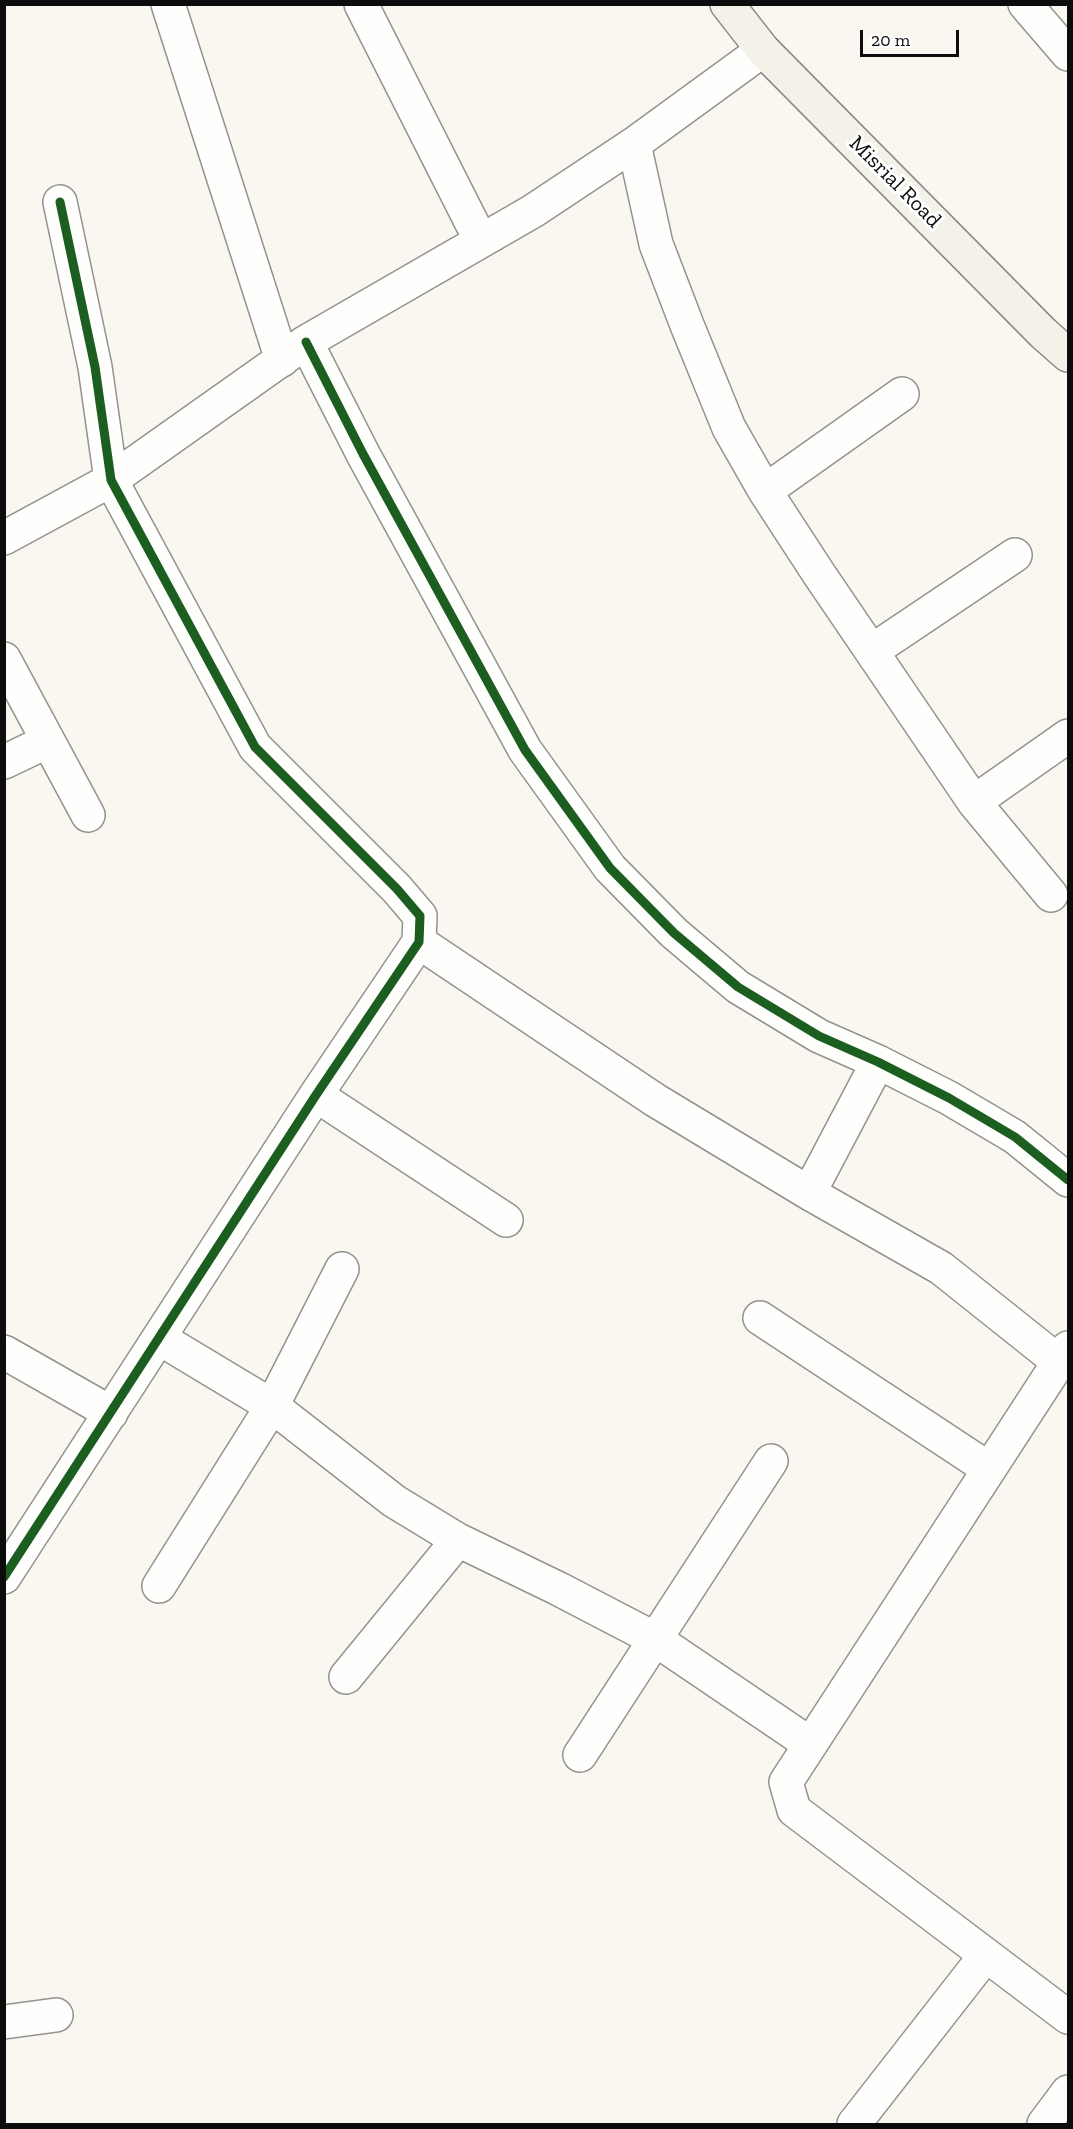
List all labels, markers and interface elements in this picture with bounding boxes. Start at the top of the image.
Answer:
scale bar [863,18,962,56]
text: 20 m [871,29,910,51]
street label: Misrial Road [843,130,947,234]

